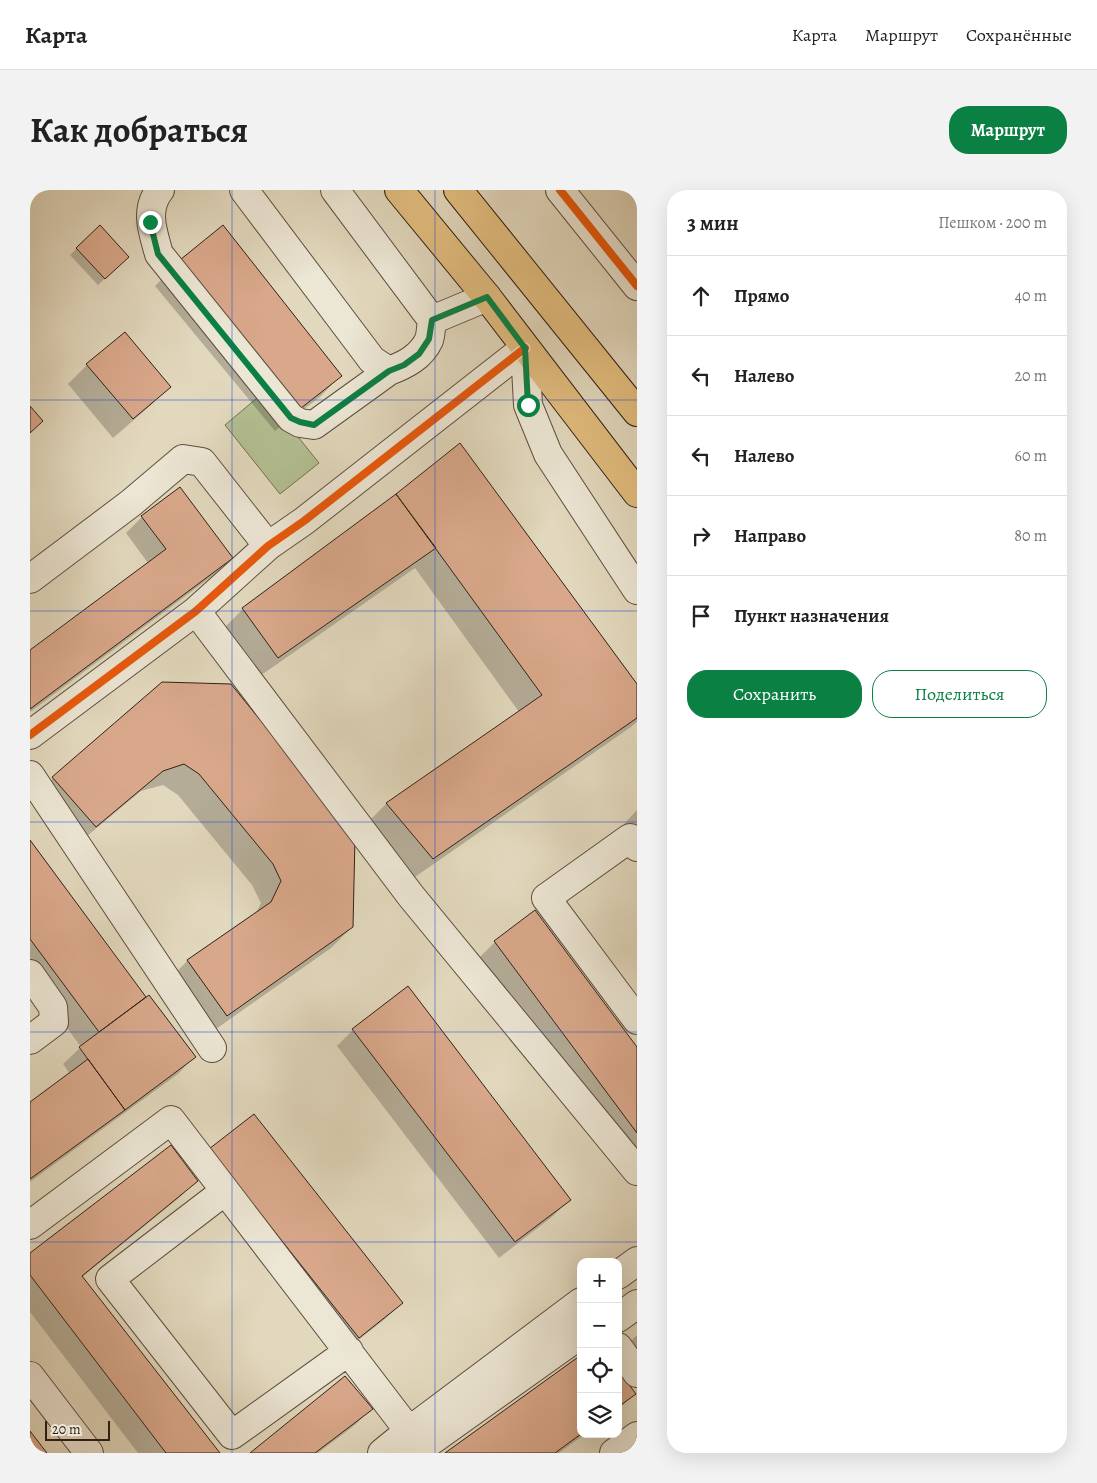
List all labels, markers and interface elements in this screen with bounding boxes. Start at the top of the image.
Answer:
text: Карта [25,19,87,51]
text: Карта [792,23,837,47]
text: Маршрут [865,23,938,47]
text: Сохранённые [966,23,1072,47]
text: Как добраться [30,106,248,154]
button: Маршрут [949,106,1067,154]
text: 3 мин [687,209,739,237]
route end [139,211,162,234]
text: Пешком · 200 m [938,212,1047,234]
icon: ahead [687,282,715,310]
text: Прямо [734,283,789,309]
text: 40 m [1015,285,1047,307]
icon: left [687,362,715,390]
text: Налево [734,363,794,389]
text: 20 m [1014,365,1047,387]
route start [517,394,540,417]
icon: left [687,442,715,470]
text: Налево [734,443,794,469]
text: 60 m [1015,445,1047,467]
icon: right [687,522,715,550]
text: Направо [734,523,806,549]
text: 80 m [1014,525,1047,547]
icon: arrive [687,602,715,630]
text: Пункт назначения [734,603,889,629]
button: Сохранить [687,670,862,718]
button: Поделиться [872,670,1047,718]
map controls [577,1258,622,1438]
button: + [577,1258,622,1303]
button: − [577,1303,622,1348]
button: locate [577,1348,622,1393]
button: layers [577,1393,622,1438]
scale bar [45,1418,110,1441]
text: 20 m [52,1420,81,1439]

